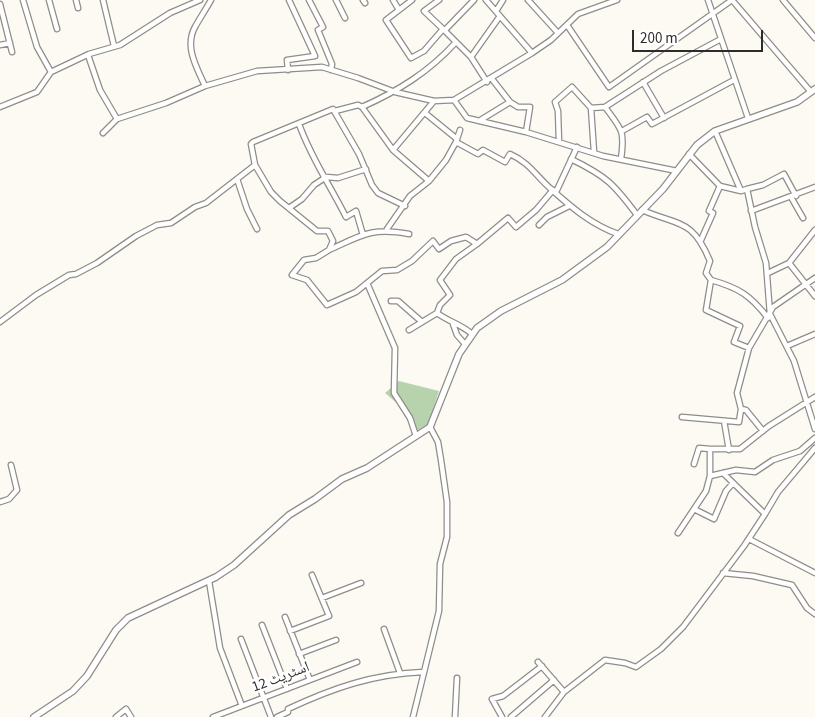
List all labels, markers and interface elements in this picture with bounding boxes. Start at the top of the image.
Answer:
scale bar [635,20,766,52]
text: 200 m [640,28,678,49]
street label: اسٹریٹ 12 [250,659,312,697]

